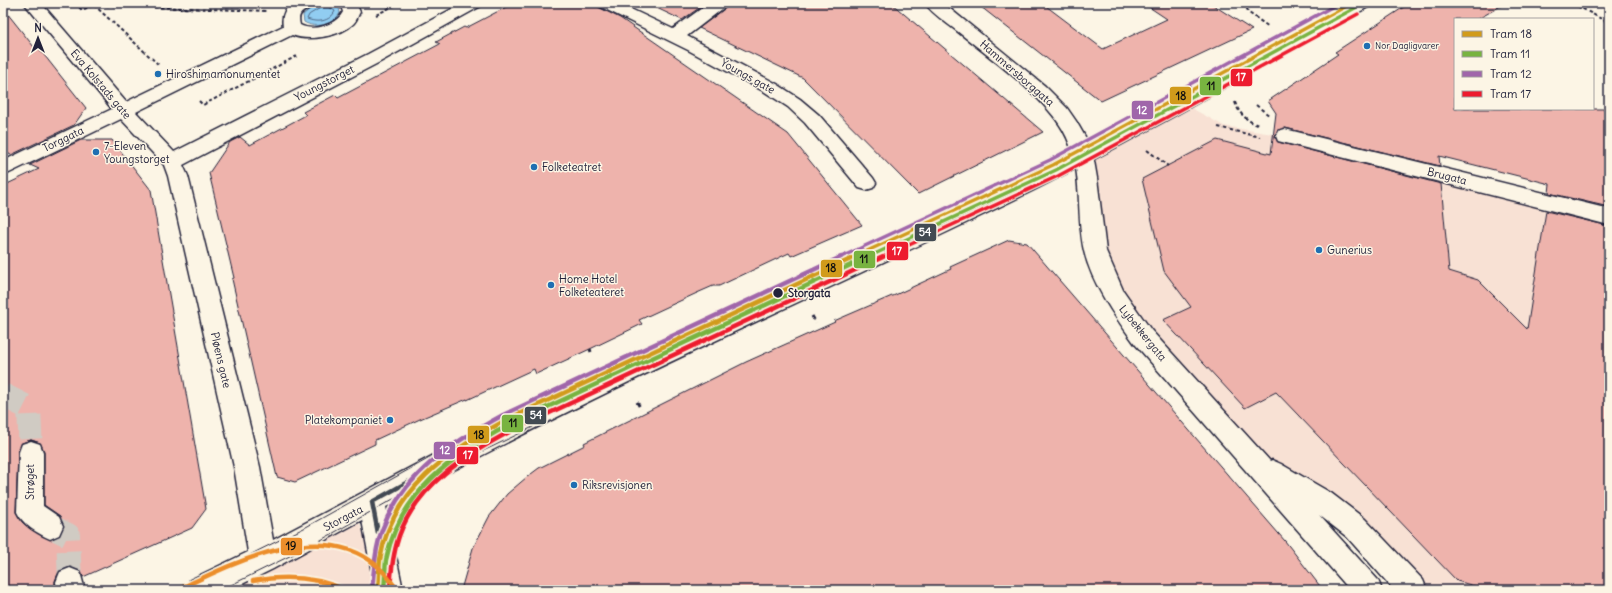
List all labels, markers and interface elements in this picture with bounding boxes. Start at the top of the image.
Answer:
north arrow [18,18,58,58]
legend [1454,18,1594,110]
text: N [34,21,42,35]
text: Tram 18 [1490,26,1532,41]
street label: Hammersborggata [977,37,1057,109]
place label: Nor Dagligvarer [1375,40,1439,51]
marker: Nor Dagligvarer [1362,41,1372,51]
street label: Eva Kolstads gate [68,46,134,122]
text: Tram 11 [1490,46,1530,61]
street label: Youngs gate [718,55,778,97]
street label: Youngstorget [292,62,357,104]
text: Tram 12 [1490,66,1532,81]
place label: Hiroshimamonumentet [166,67,281,81]
line badge: 17 [1230,68,1253,87]
marker: Hiroshimamonumentet [153,69,163,79]
text: 17 [1236,70,1246,84]
line badge: 11 [1199,76,1222,96]
text: 11 [1207,79,1215,93]
line badge: 18 [1169,86,1192,105]
text: Tram 17 [1490,86,1531,101]
text: 18 [1176,89,1186,103]
line badge: 12 [1131,100,1154,120]
text: 12 [1137,103,1147,117]
street label: Torggata [40,123,86,155]
place label: 7-Eleven Youngstorget [104,139,170,166]
marker: 7-Eleven Youngstorget [91,147,101,157]
place label: Folketeatret [542,160,601,174]
marker: Folketeatret [529,162,539,172]
street label: Brugata [1426,164,1468,188]
line badge: 54 [914,223,937,242]
text: 54 [919,225,932,239]
line badge: 17 [886,241,909,261]
place label: Gunerius [1327,243,1372,257]
text: 17 [892,244,902,258]
marker: Gunerius [1314,245,1324,255]
line badge: 11 [853,250,876,269]
text: 11 [860,252,868,266]
line badge: 18 [820,259,843,278]
text: 18 [826,261,836,275]
place label: Home Hotel Folketeateret [559,272,624,299]
marker: Home Hotel Folketeateret [546,280,556,290]
marker: Storgata [771,286,785,300]
place label: Storgata [788,286,831,301]
street label: Lybekkergata [1116,302,1170,364]
street label: Pløens gate [208,331,234,389]
line badge: 54 [524,406,547,425]
text: 54 [530,408,543,422]
place label: Platekompaniet [305,413,382,427]
line badge: 11 [501,414,524,433]
marker: Platekompaniet [385,415,395,425]
text: 11 [509,416,517,430]
line badge: 18 [467,425,490,444]
text: 18 [474,428,484,442]
line badge: 12 [433,441,456,460]
text: 12 [440,443,450,457]
line badge: 17 [456,446,479,465]
text: 17 [463,448,473,462]
street label: Strøget [23,464,37,500]
place label: Riksrevisjonen [582,478,652,492]
marker: Riksrevisjonen [569,480,579,490]
street label: Storgata [321,502,365,534]
line badge: 19 [280,537,303,556]
text: 19 [286,539,296,553]

